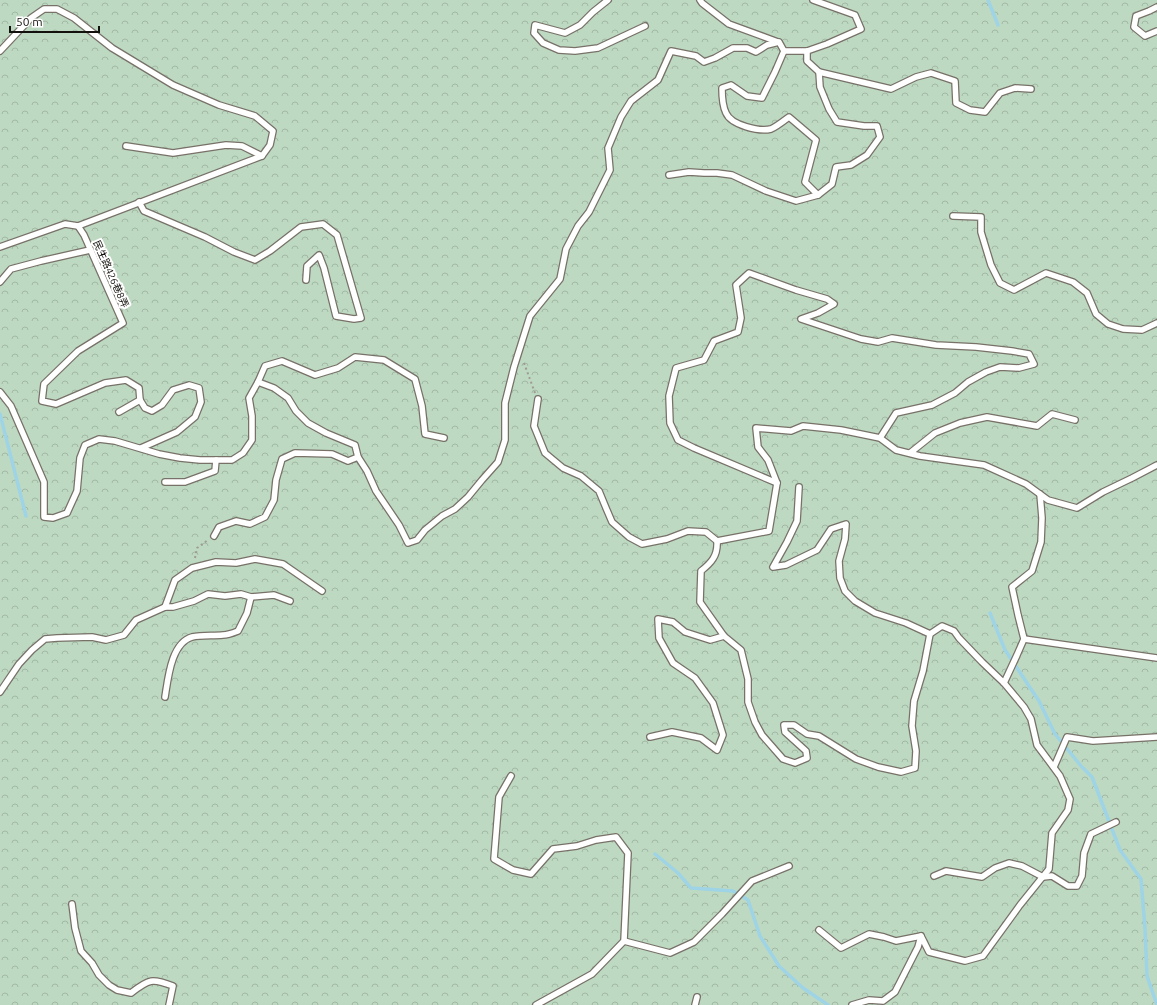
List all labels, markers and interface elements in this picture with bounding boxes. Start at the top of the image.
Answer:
scale bar [10,8,99,34]
text: 50 m [16,15,43,28]
street label: 民生路426巷8弄 [91,239,131,309]

